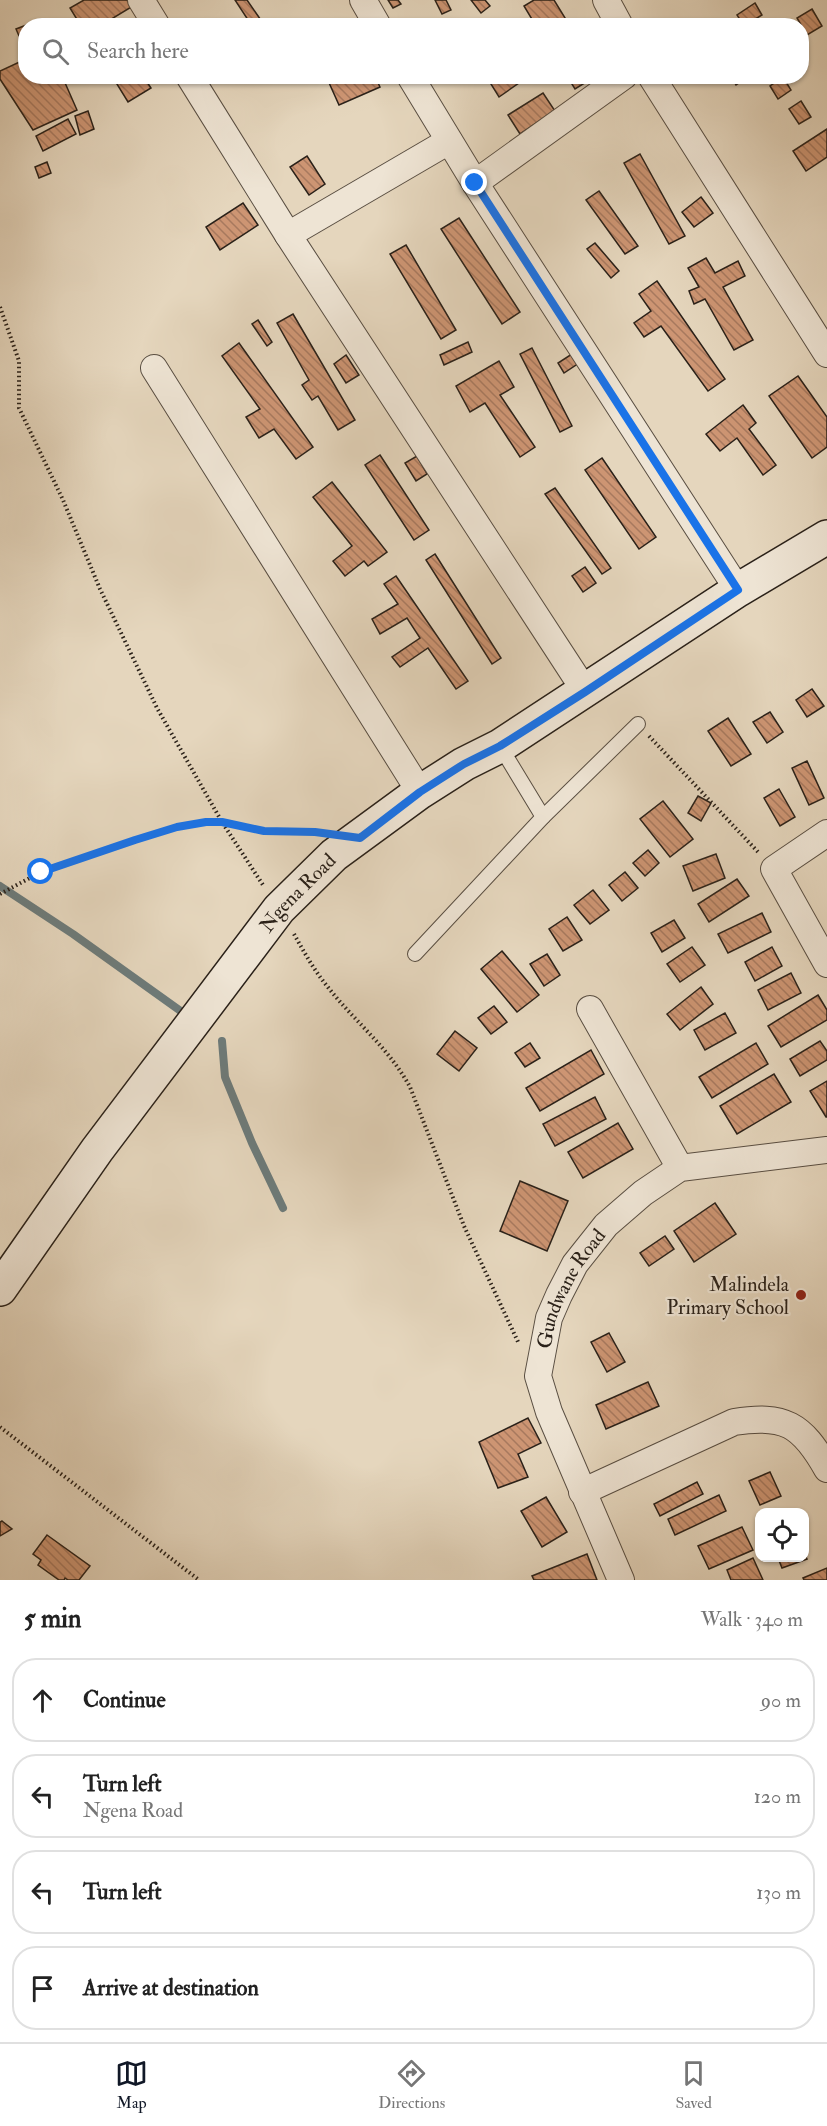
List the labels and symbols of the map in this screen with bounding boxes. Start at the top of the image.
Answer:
route end [461,169,487,195]
street label: Ngena Road [254,848,341,937]
route start [27,858,53,884]
street label: Gundwane Road [531,1224,611,1351]
place label: Malindela Primary School [667,1272,790,1320]
marker: Malindela Primary School [794,1288,808,1302]

